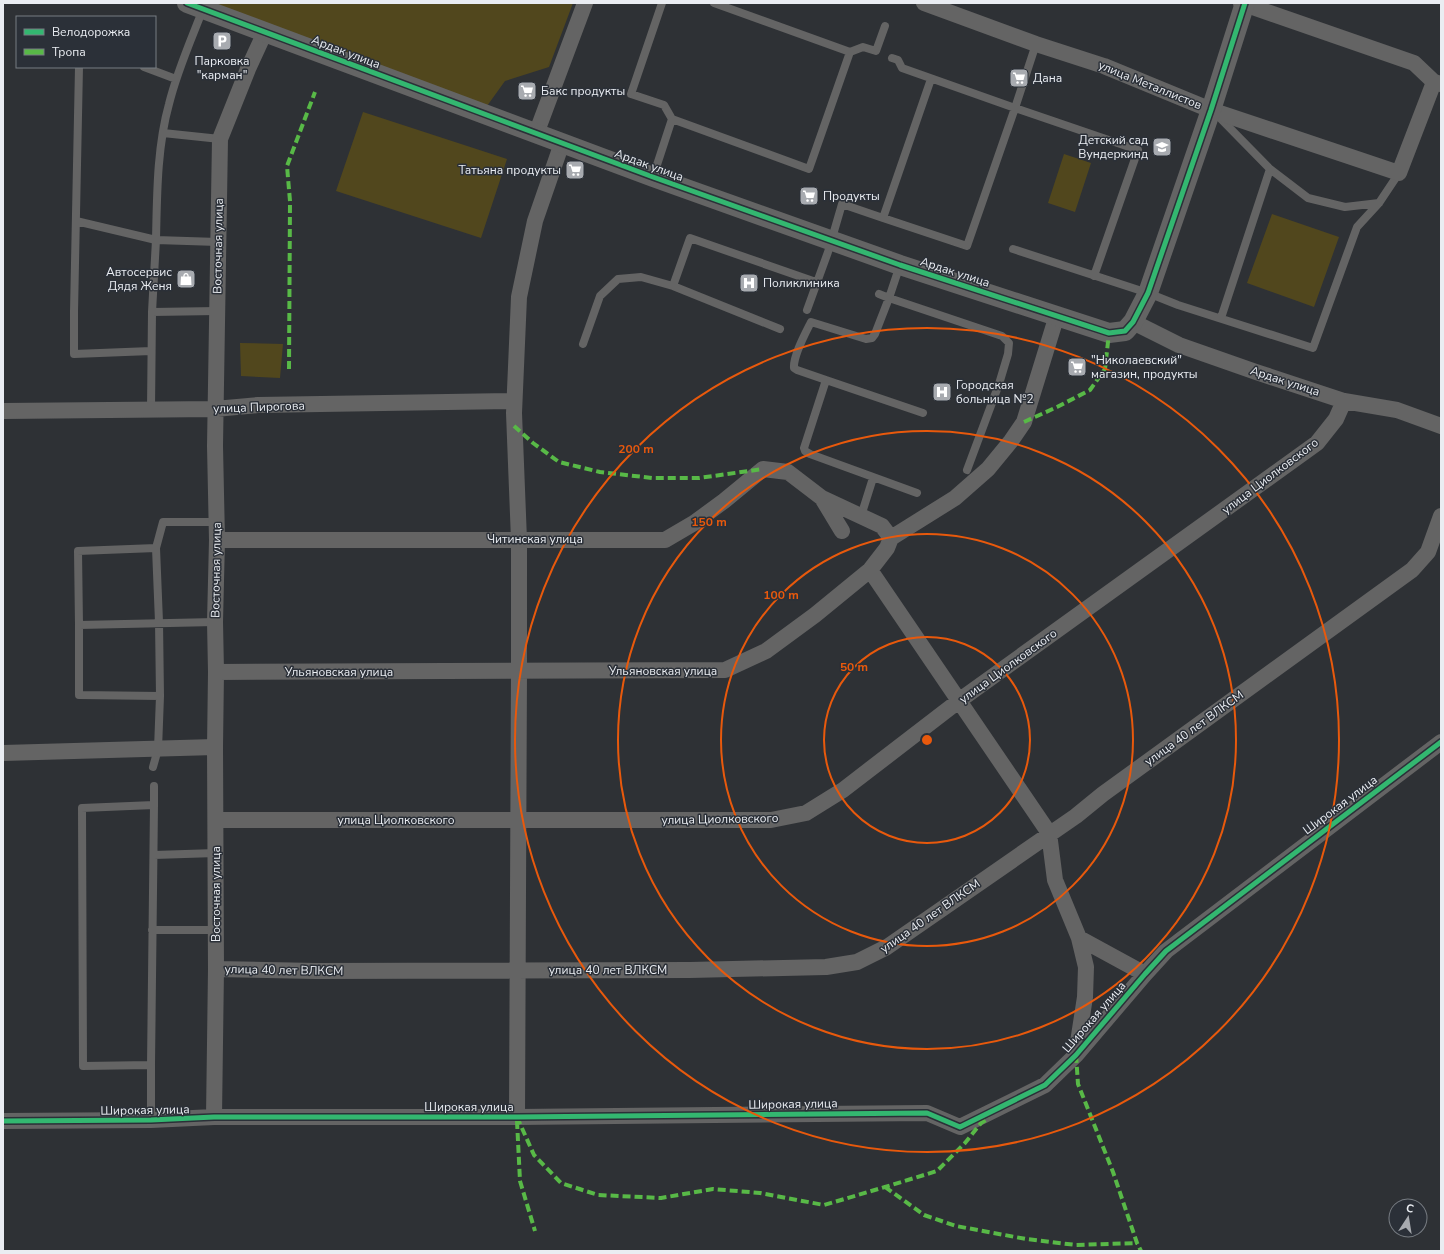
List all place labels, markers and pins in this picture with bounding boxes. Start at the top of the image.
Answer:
parking icon: Парковка "карман" [211,30,233,52]
place label: Парковка "карман" [194,53,250,83]
supermarket icon: Дана [1008,67,1030,89]
place label: Дана [1033,70,1062,86]
supermarket icon: Бакс продукты [516,80,538,102]
place label: Бакс продукты [541,83,625,99]
place label: Детский сад Вундеркинд [1078,132,1148,162]
school or university icon: Детский сад Вундеркинд [1151,136,1173,158]
supermarket icon: Татьяна продукты [564,159,586,181]
place label: Татьяна продукты [459,162,561,178]
supermarket icon: Продукты [798,185,820,207]
place label: Продукты [823,188,880,204]
place label: Автосервис Дядя Женя [106,264,172,294]
shop icon: Автосервис Дядя Женя [175,268,197,290]
hospital icon: Поликлиника [738,272,760,294]
place label: Поликлиника [763,275,840,291]
place label: "Николаевский" магазин, продукты [1091,352,1198,382]
supermarket icon: "Николаевский" магазин, продукты [1066,356,1088,378]
place label: Городская больница №2 [956,377,1034,407]
hospital icon: Городская больница №2 [931,381,953,403]
centre of rings [920,733,934,747]

